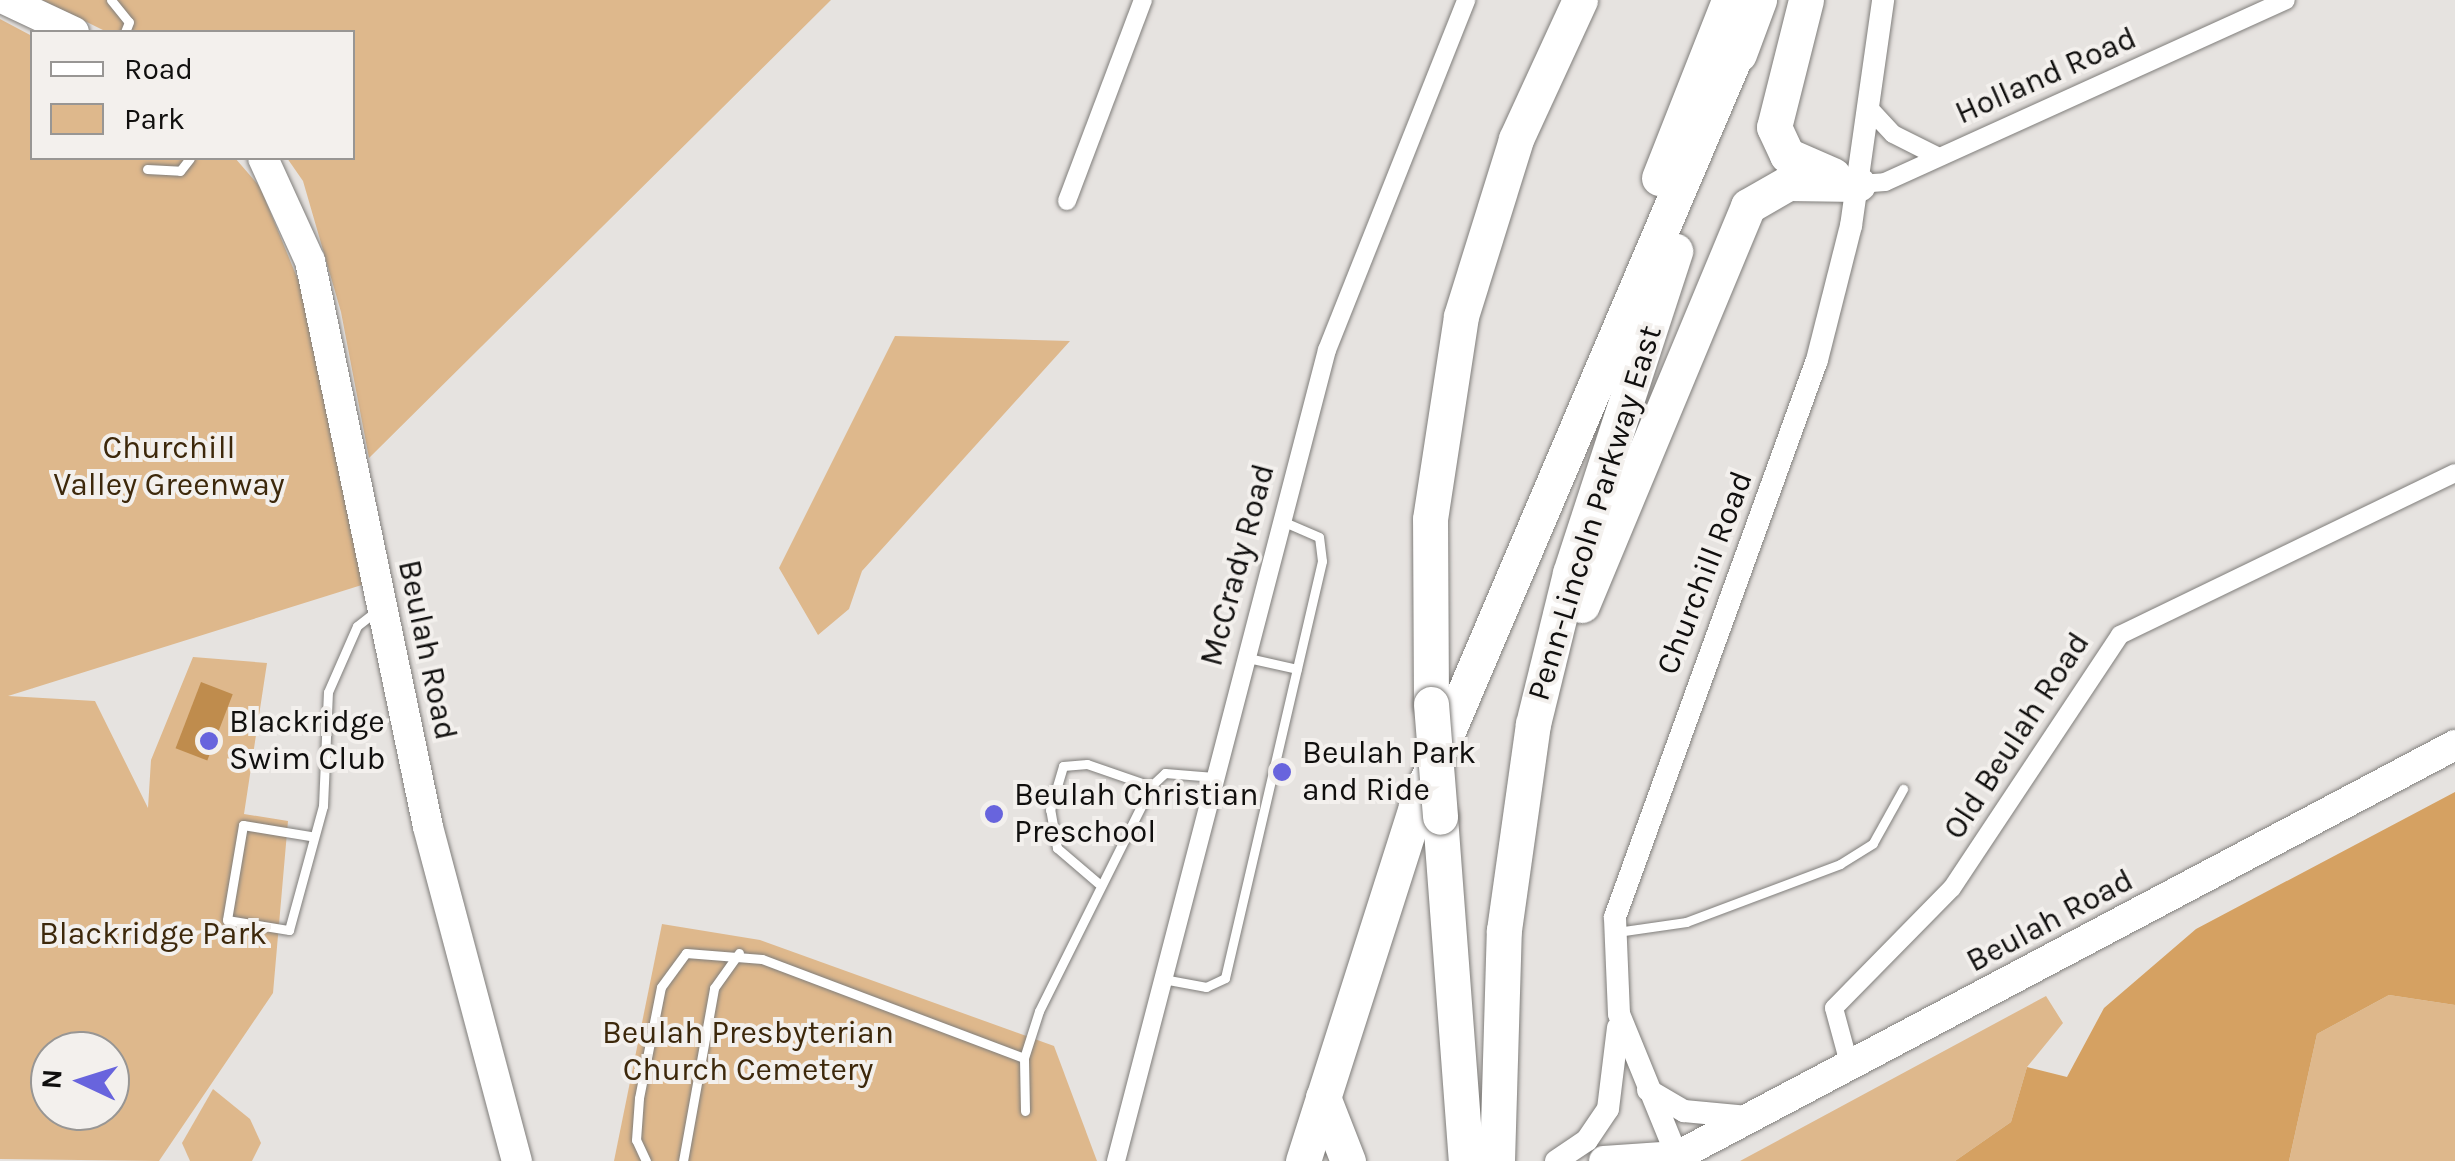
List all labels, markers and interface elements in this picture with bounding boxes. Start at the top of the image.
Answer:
street label: Holland Road [1950,19,2142,133]
legend [30,30,355,160]
text: Road [124,51,193,87]
text: Park [124,101,185,137]
street label: Penn-Lincoln Parkway East [1520,321,1670,705]
park label: Churchill Valley Greenway [53,430,285,505]
street label: McCrady Road [1193,460,1283,670]
street label: Churchill Road [1649,466,1761,680]
street label: Beulah Road [389,557,465,743]
street label: Old Beulah Road [1936,625,2098,847]
place label: Blackridge Swim Club [229,704,386,779]
marker: Blackridge Swim Club [198,730,220,752]
place label: Beulah Park and Ride [1302,735,1476,810]
marker: Beulah Park and Ride [1271,761,1293,783]
place label: Beulah Christian Preschool [1014,777,1259,852]
marker: Beulah Christian Preschool [983,803,1005,825]
street label: Beulah Road [1960,861,2140,981]
park label: Blackridge Park [39,915,267,953]
park label: Beulah Presbyterian Church Cemetery [602,1015,894,1090]
north arrow [30,1031,130,1131]
text: N [34,1068,69,1090]

